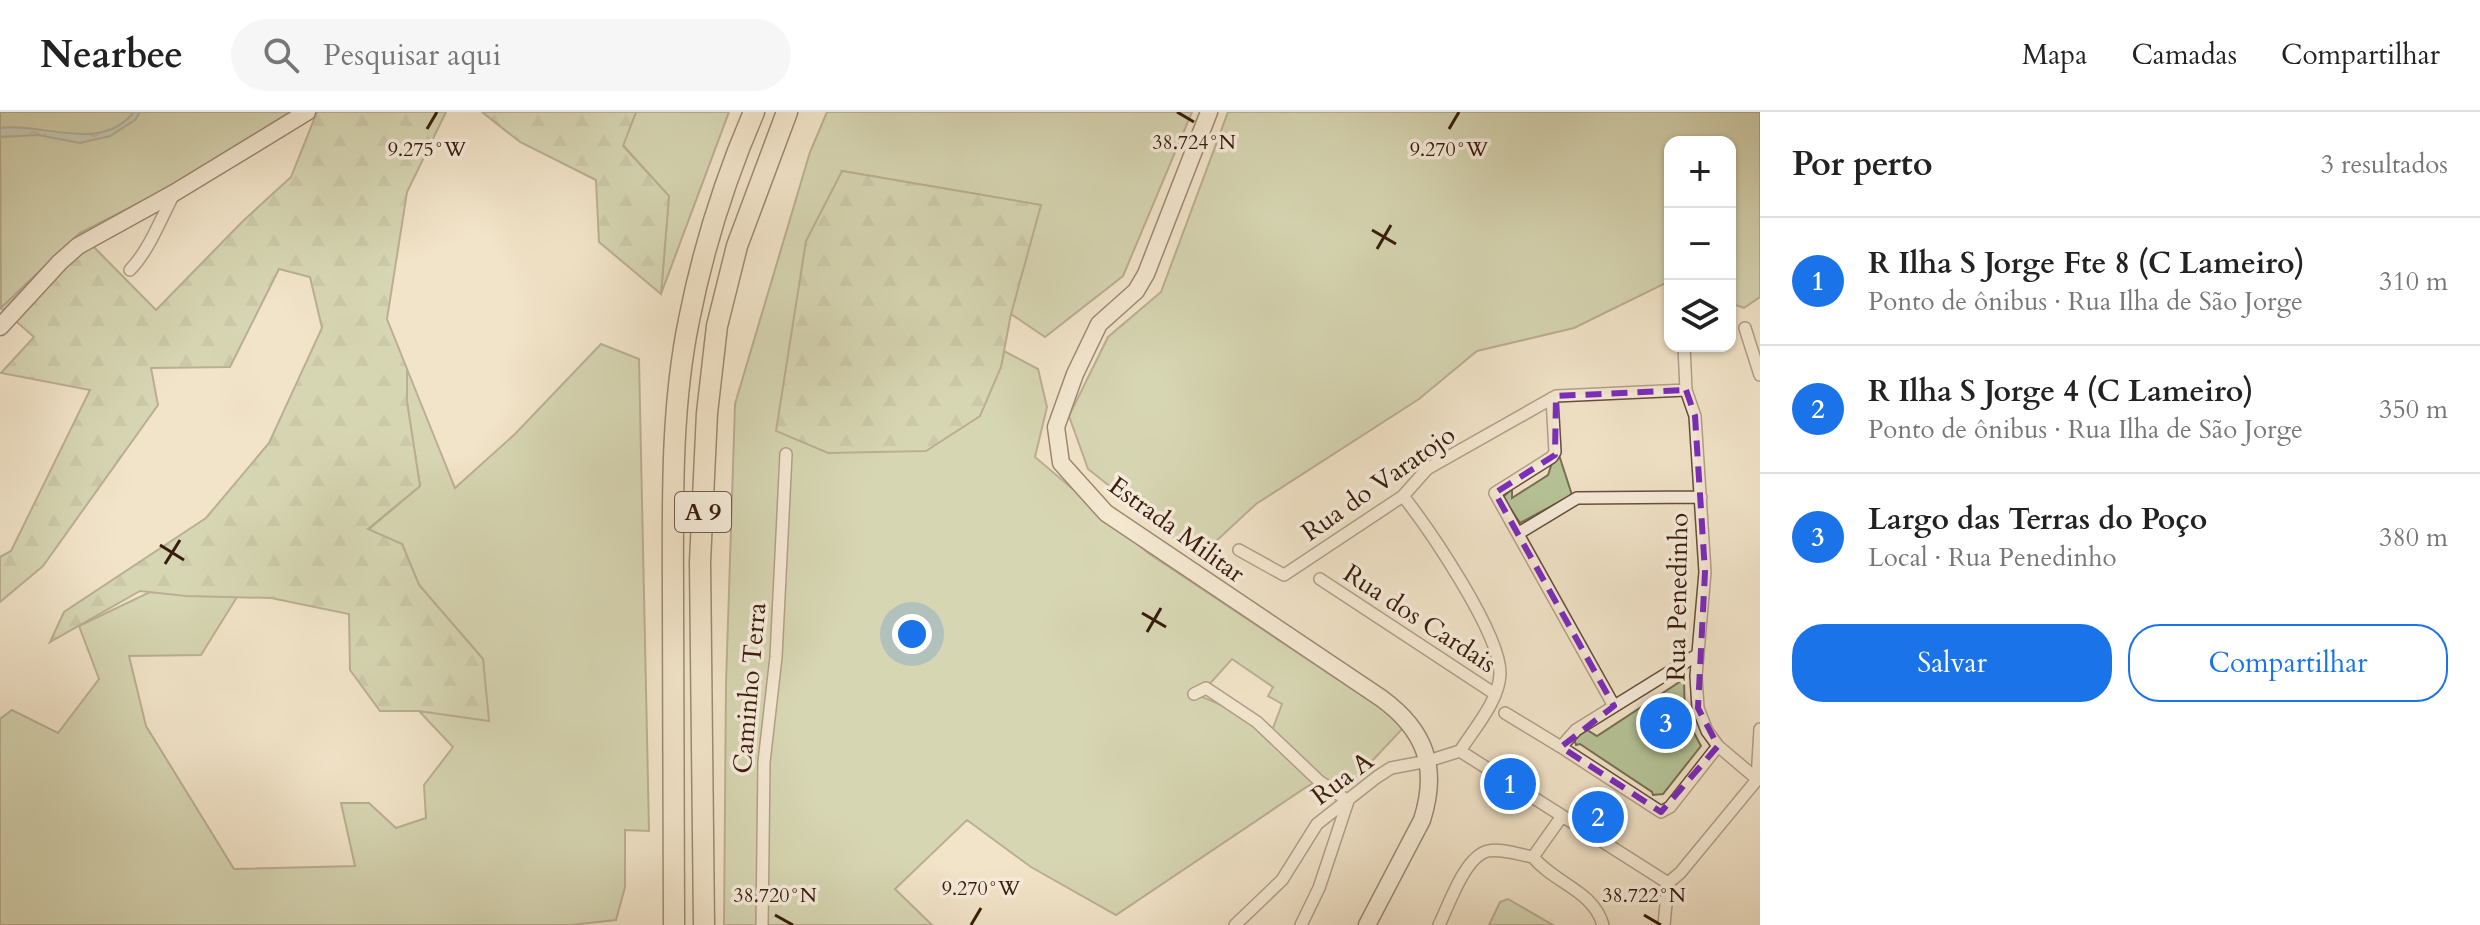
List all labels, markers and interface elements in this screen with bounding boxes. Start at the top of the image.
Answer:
search box [231,19,791,91]
text: Nearbee [40,29,183,81]
icon: search [259,33,303,77]
text: Pesquisar aqui [323,35,501,76]
text: Mapa [2022,36,2087,74]
text: Camadas [2131,36,2237,74]
text: Compartilhar [2281,36,2440,74]
text: 38.724°N [1152,129,1236,156]
text: 9.275°W [388,136,467,163]
text: 9.270°W [1410,136,1489,163]
map controls [1664,136,1736,352]
button: + [1664,136,1736,208]
text: Por perto [1792,141,1933,187]
text: 3 resultados [2321,147,2448,182]
button: − [1664,208,1736,280]
text: R Ilha S Jorge Fte 8 (C Lameiro) [1868,243,2305,284]
text: 1 [1811,264,1825,299]
text: 310 m [2379,264,2448,299]
button: layers [1664,280,1736,352]
text: Ponto de ônibus · Rua Ilha de São Jorge [1868,284,2303,319]
text: R Ilha S Jorge 4 (C Lameiro) [1868,371,2254,412]
text: 2 [1811,392,1825,427]
text: 350 m [2379,392,2448,427]
text: Ponto de ônibus · Rua Ilha de São Jorge [1868,412,2303,447]
street label: Rua do Varatojo [1294,417,1462,549]
street label: Estrada Militar [1102,468,1252,591]
road number: A 9 [675,492,731,532]
text: Largo das Terras do Poço [1868,499,2207,540]
street label: Rua Penedinho [1659,512,1696,682]
text: 3 [1811,520,1825,555]
text: 380 m [2379,520,2448,555]
text: Local · Rua Penedinho [1868,540,2117,575]
street label: Rua dos Cardais [1336,556,1503,681]
street label: Caminho Terra [725,601,774,775]
your location [892,614,932,654]
button: Salvar [1792,624,2112,702]
button: Compartilhar [2128,624,2448,702]
pin: 3 [1640,693,1692,753]
street label: Rua A [1304,743,1381,813]
pin: 1 [1484,754,1536,814]
pin: 2 [1572,787,1624,847]
text: 9.270°W [942,875,1021,902]
text: 38.720°N [733,882,817,909]
text: 38.722°N [1602,882,1686,909]

